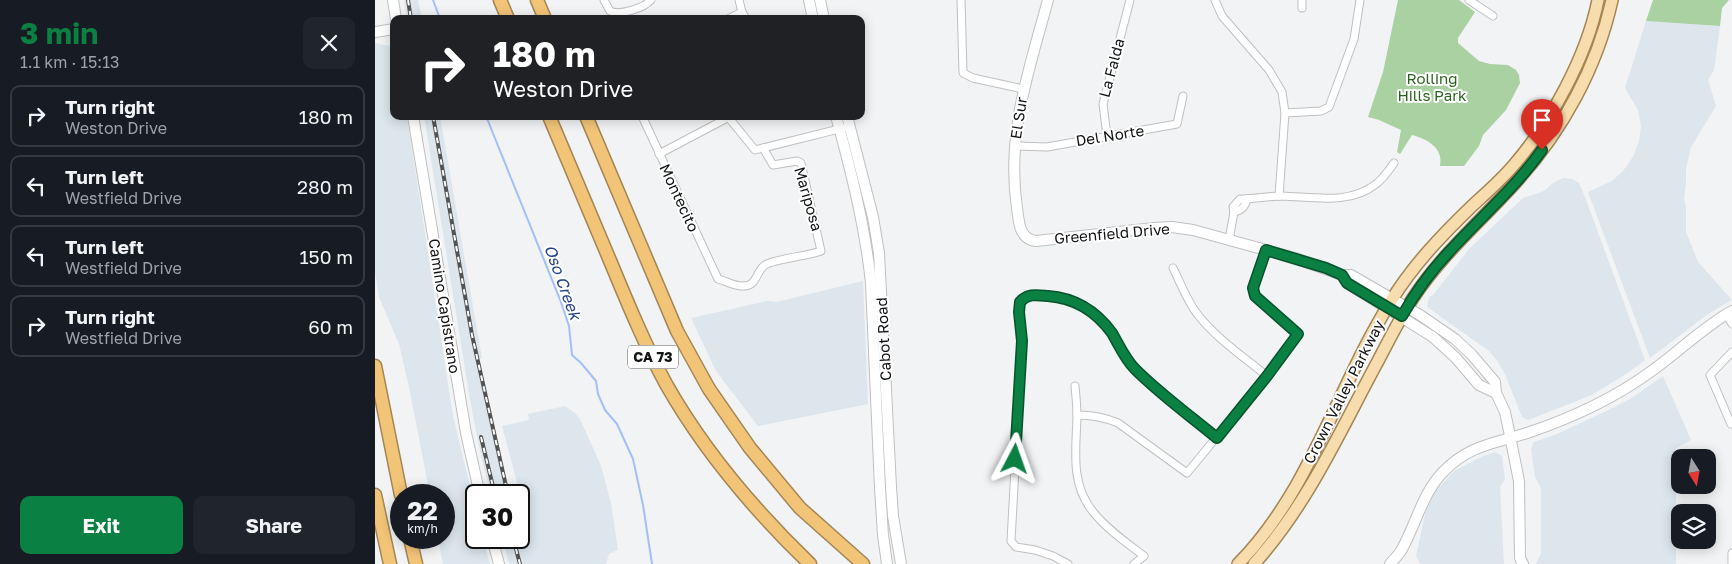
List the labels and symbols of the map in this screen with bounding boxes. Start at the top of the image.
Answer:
street label: La Falda [1095,36,1128,99]
park label: Rolling Hills Park [1397,69,1467,104]
street label: El Sur [1006,95,1030,140]
pin [1521,99,1563,150]
street label: Del Norte [1074,121,1146,149]
street label: Montecito [656,161,703,234]
street label: Mariposa [791,165,827,233]
street label: Greenfield Drive [1053,219,1171,247]
street label: Camino Capistrano [425,237,465,375]
water label: Oso Creek [540,242,586,324]
street label: Cabot Road [872,297,894,381]
street label: Crown Valley Parkway [1299,316,1387,466]
road number: CA 73 [628,346,678,368]
position arrow [988,432,1040,484]
north arrow [1671,449,1716,494]
speed limit sign: 30 [465,484,530,549]

